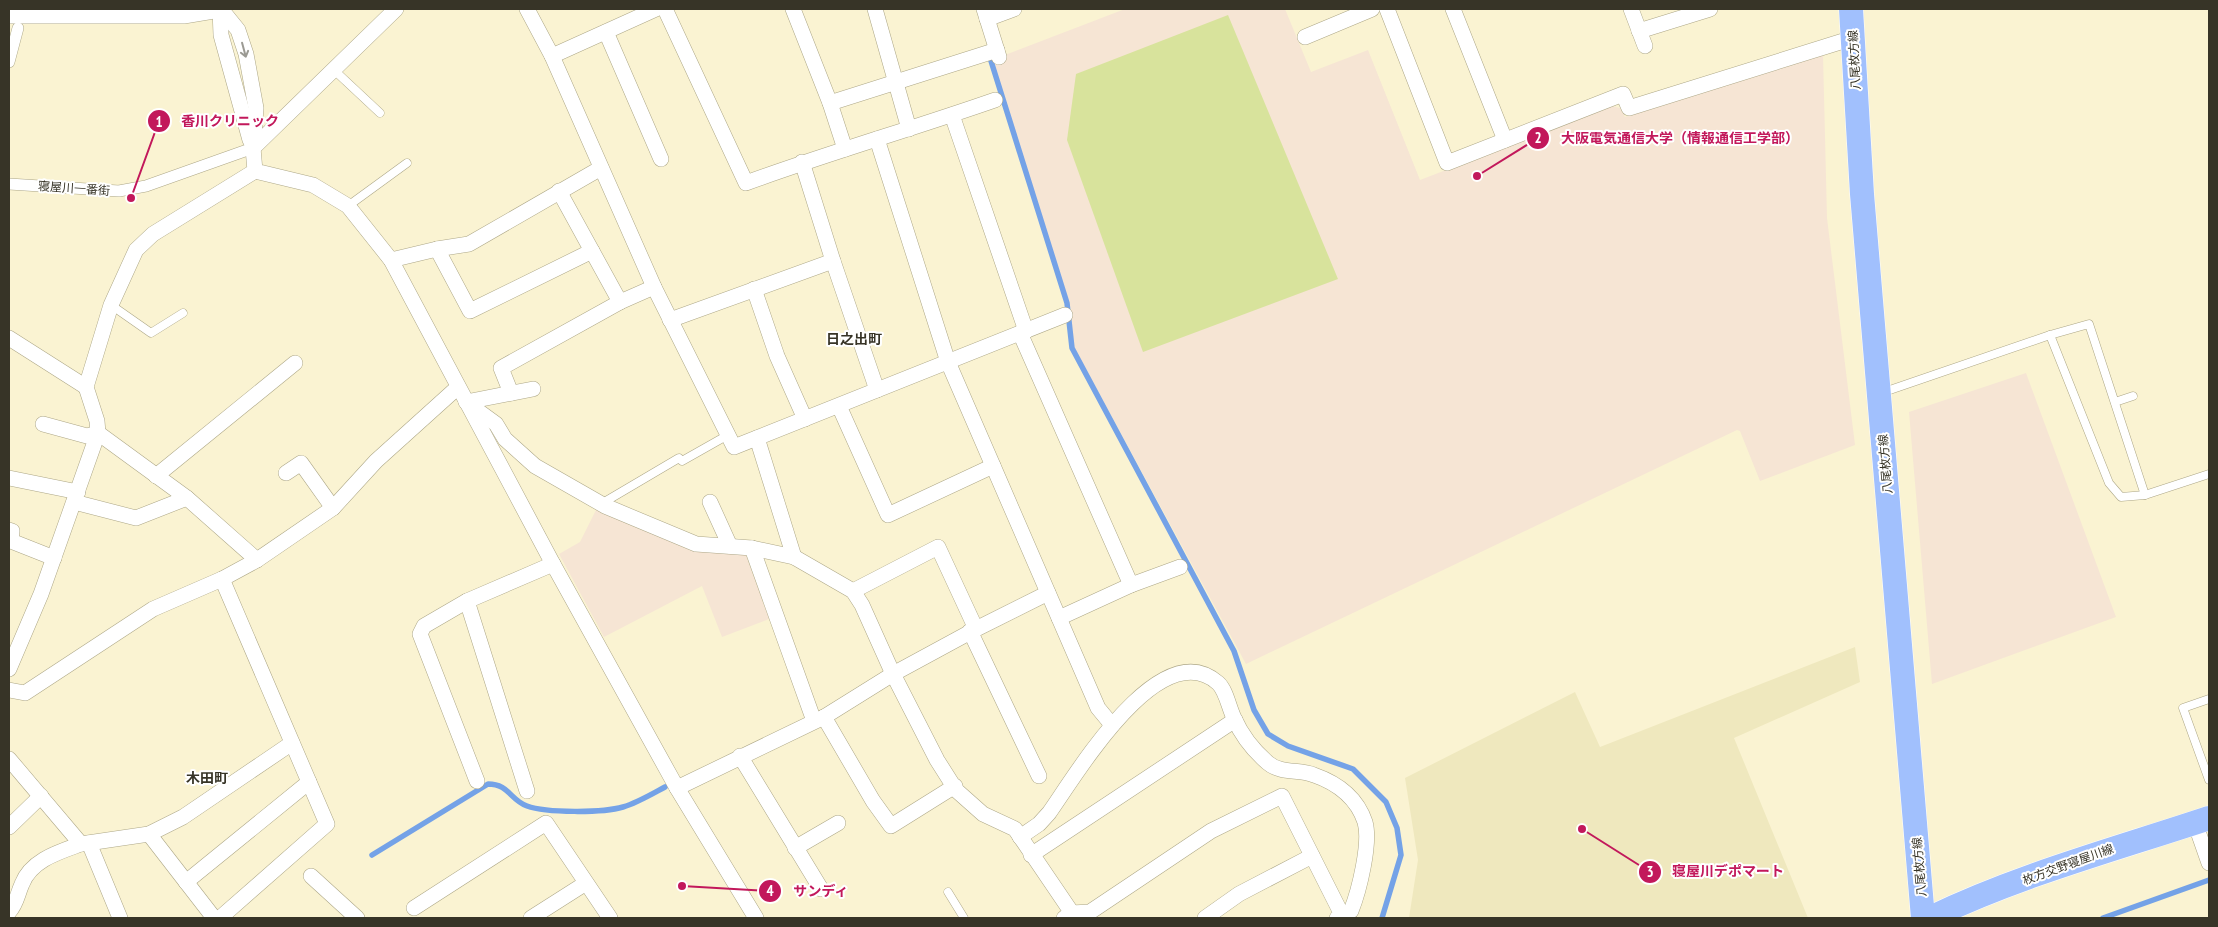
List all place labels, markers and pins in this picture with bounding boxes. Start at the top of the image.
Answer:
callout: 香川クリニック [146,107,289,136]
callout: 大阪電気通信大学（情報通信工学部） [1526,124,1809,153]
callout: 寝屋川デポマート [1637,857,1794,886]
callout: サンディ [758,876,859,905]

